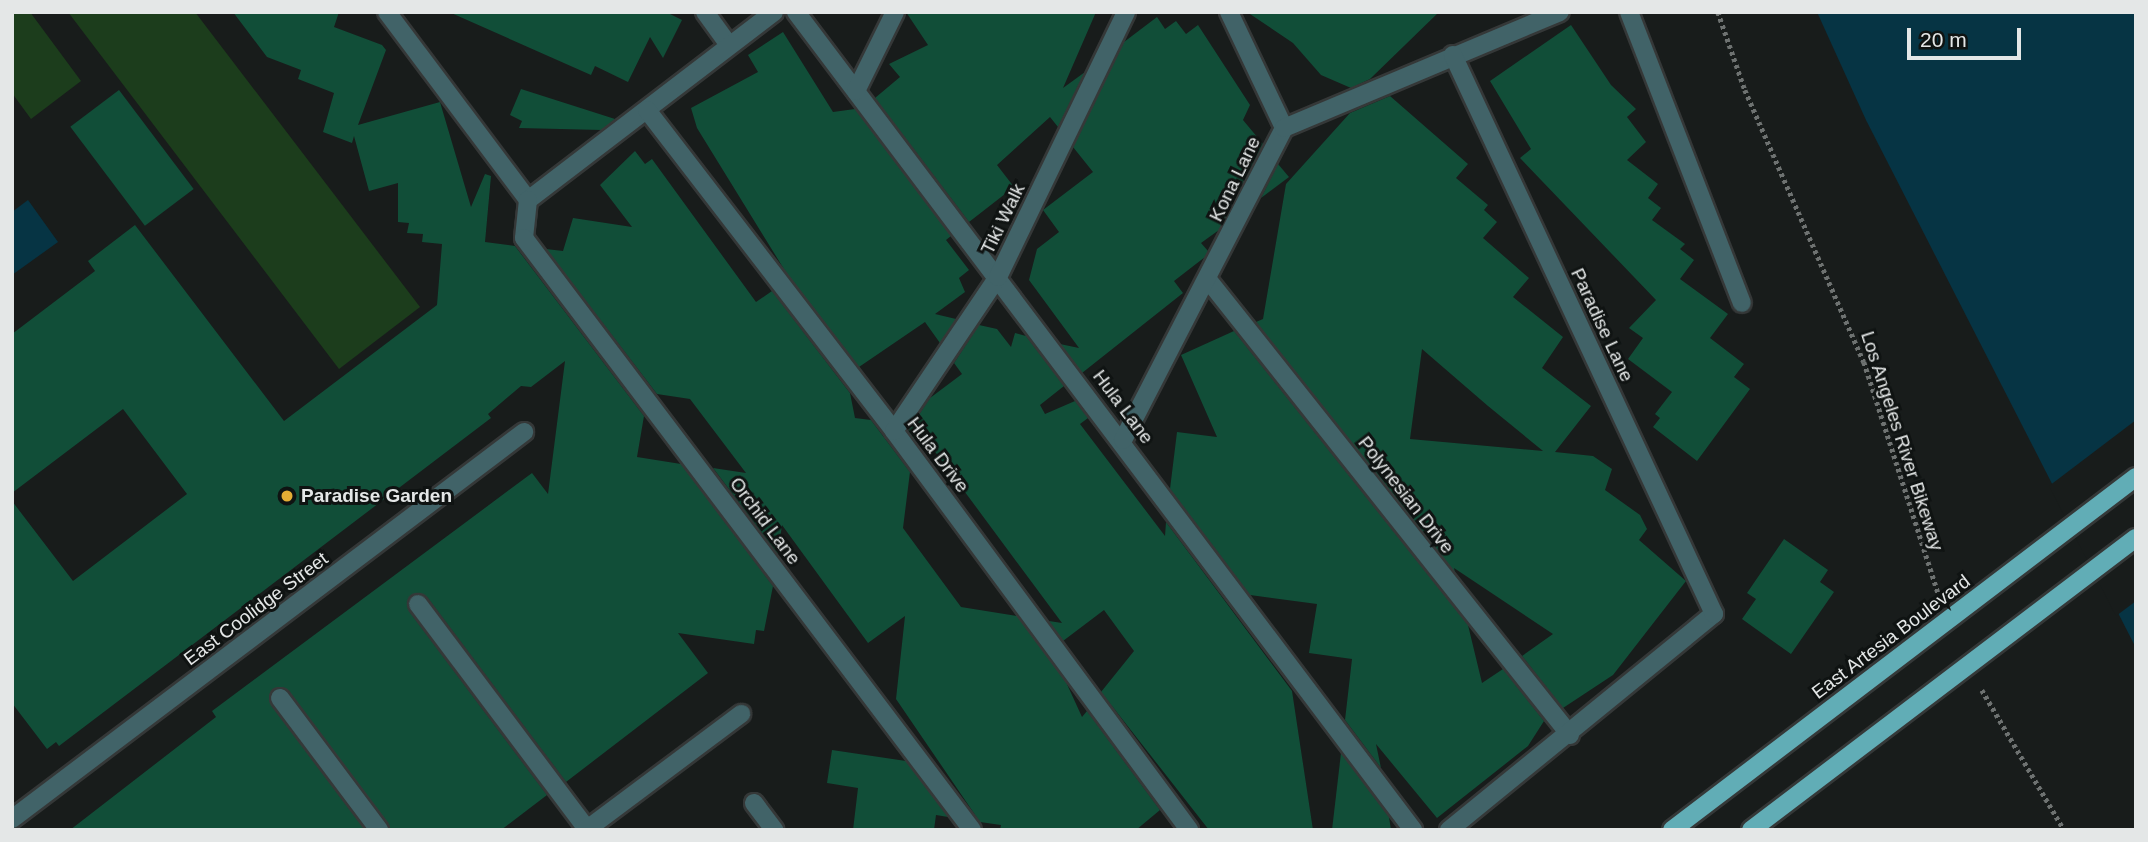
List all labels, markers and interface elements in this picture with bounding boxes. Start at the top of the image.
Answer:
scale bar [1910,14,2024,58]
text: 20 m [1920,28,1967,51]
street label: Kona Lane [1205,133,1265,225]
street label: Tiki Walk [976,180,1030,258]
street label: Paradise Lane [1566,265,1638,385]
street label: Los Angeles River Bikeway [1856,328,1948,554]
street label: Hula Lane [1088,366,1158,448]
street label: Hula Drive [902,413,974,497]
street label: Polynesian Drive [1353,432,1459,558]
street label: Orchid Lane [725,473,805,569]
place label: Paradise Garden [301,485,452,507]
marker: Paradise Garden [279,488,295,504]
street label: East Coolidge Street [180,547,332,671]
street label: East Artesia Boulevard [1807,570,1975,704]

